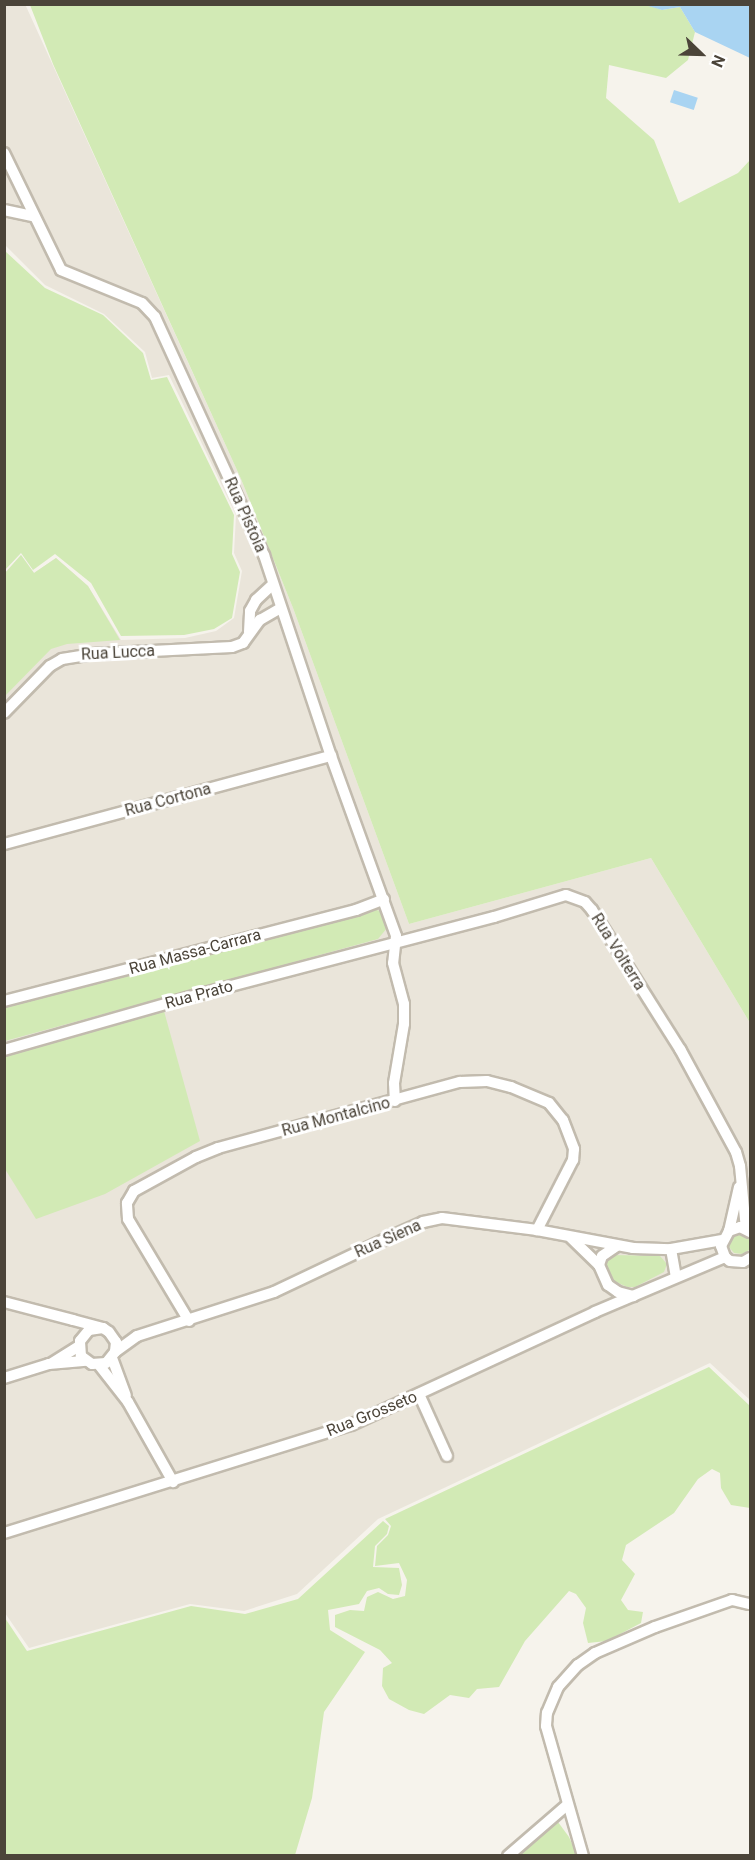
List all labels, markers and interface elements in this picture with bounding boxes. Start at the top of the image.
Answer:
north arrow [671,24,731,84]
text: N [707,52,729,70]
street label: Rua Pistoia [220,474,270,556]
street label: Rua Lucca [81,641,155,665]
street label: Rua Cortona [123,779,213,821]
street label: Rua Volterra [587,910,649,994]
street label: Rua Massa-Carrara [127,925,263,979]
street label: Rua Prato [163,977,235,1013]
street label: Rua Montalcino [280,1093,392,1141]
street label: Rua Siena [352,1216,424,1262]
street label: Rua Grosseto [324,1387,420,1441]

